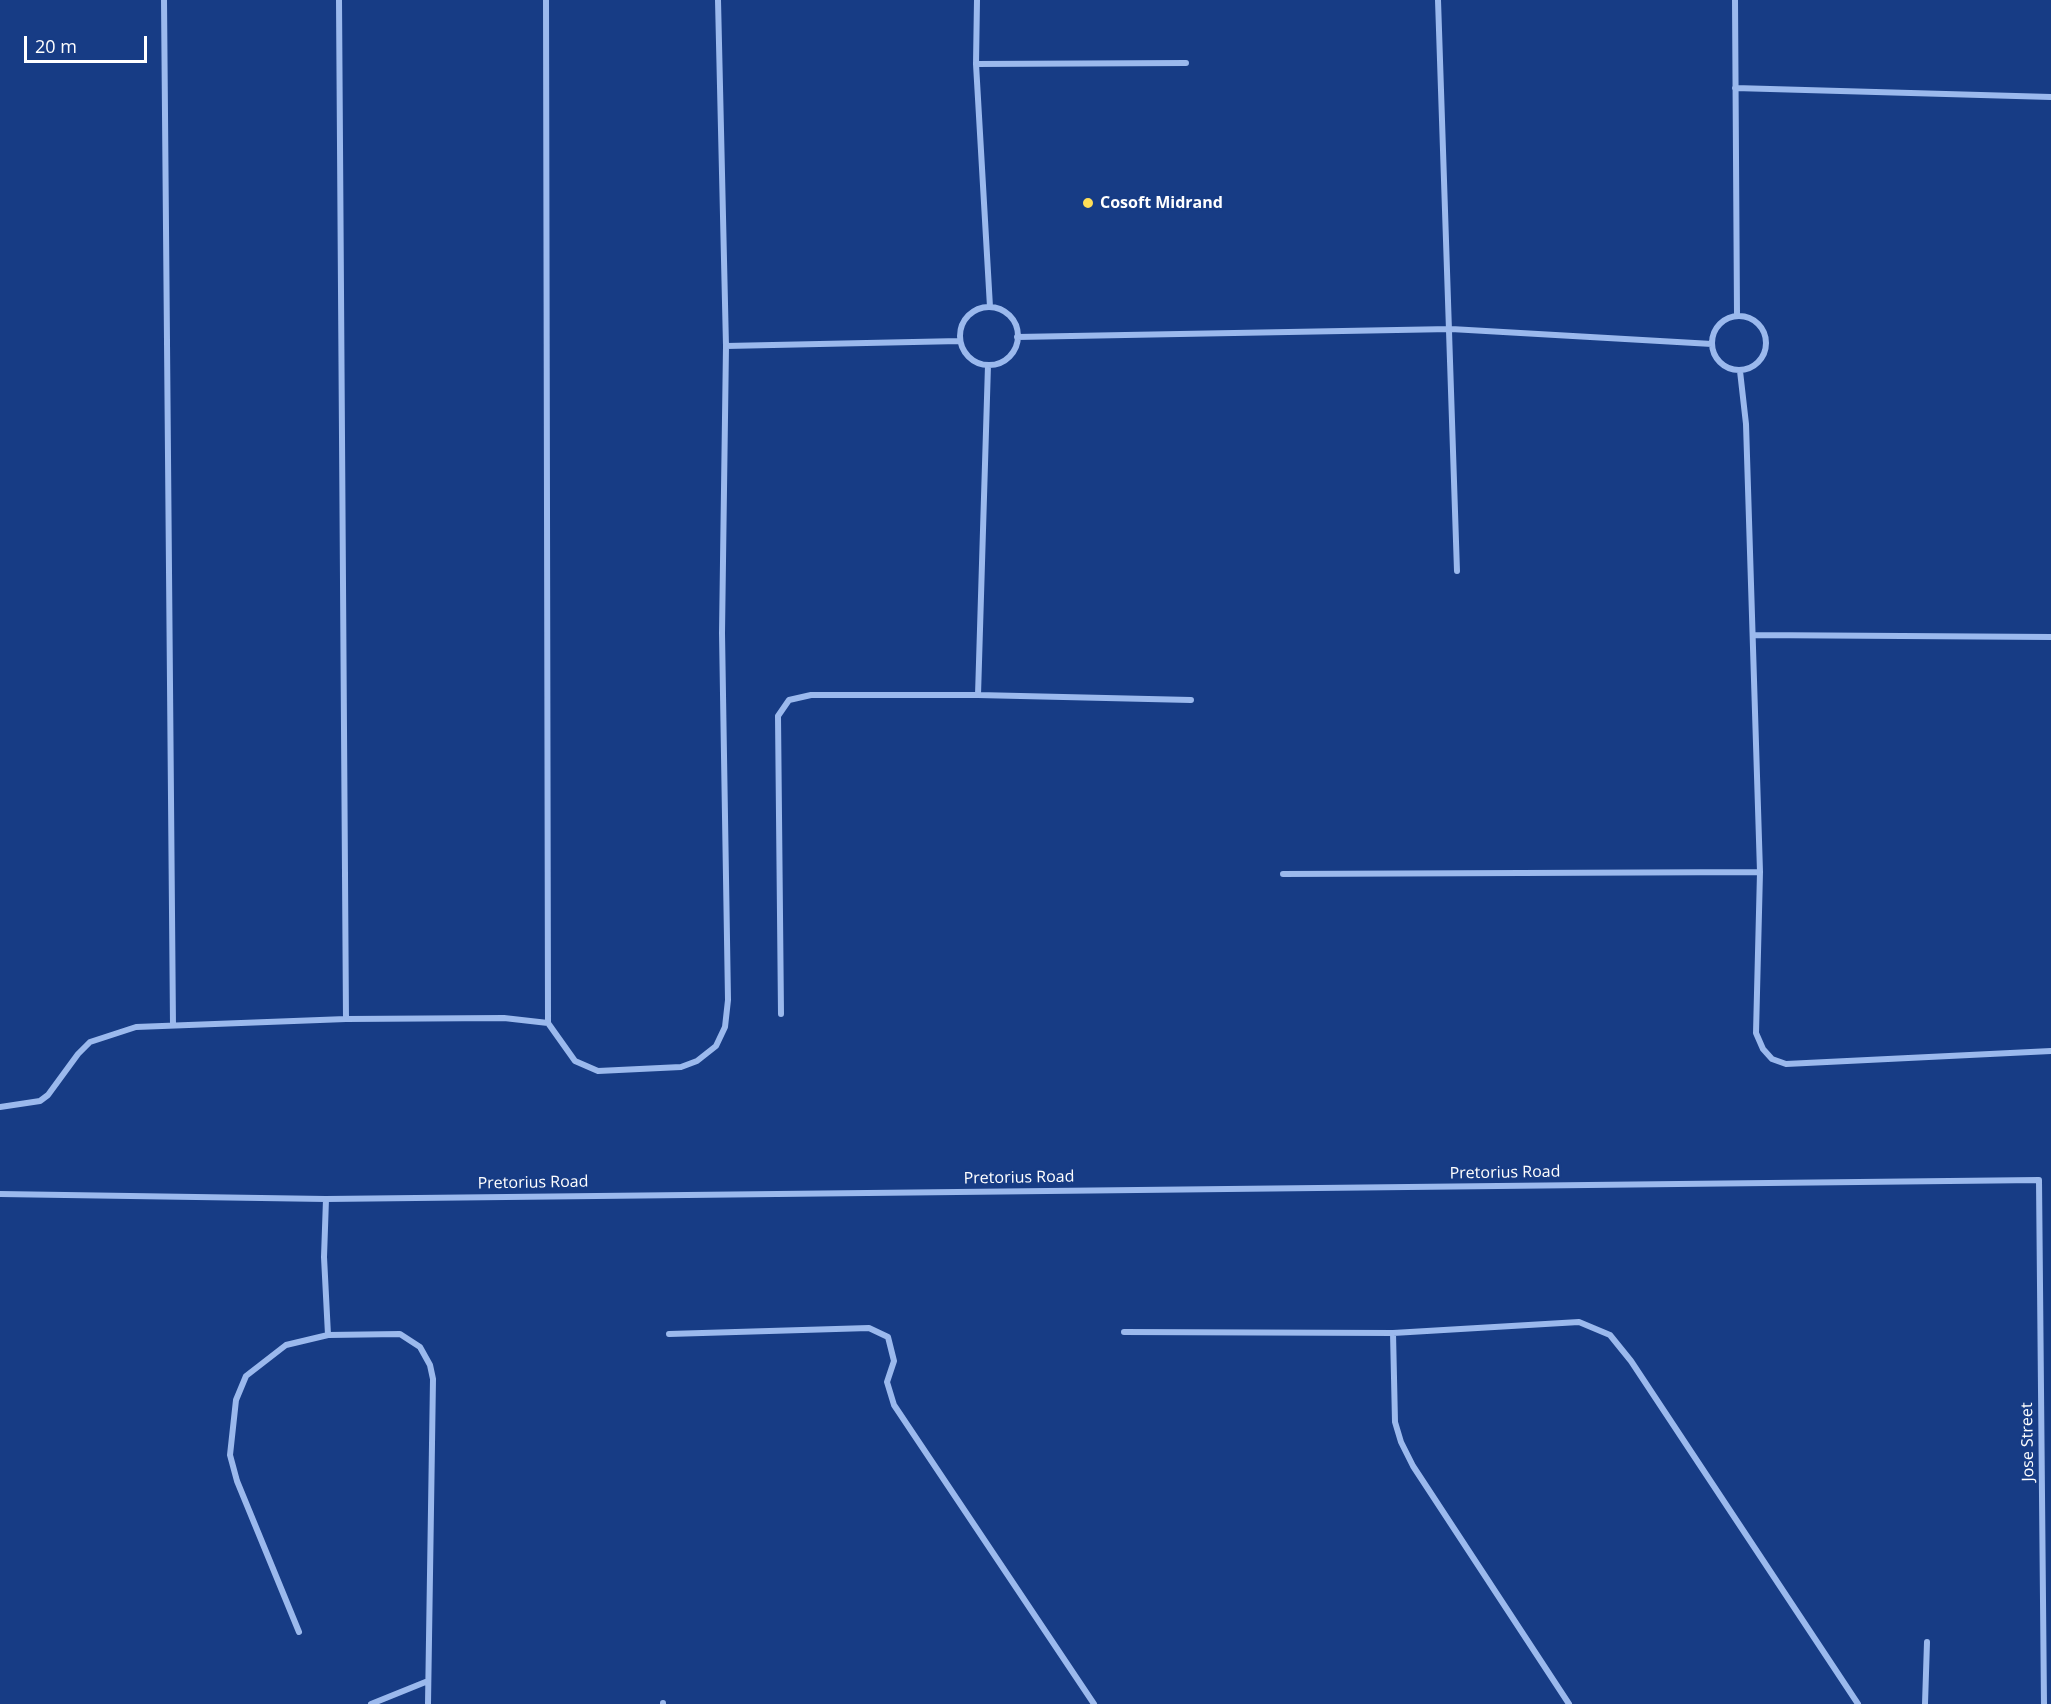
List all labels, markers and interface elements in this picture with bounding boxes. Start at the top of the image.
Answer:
scale bar [27,24,150,62]
text: 20 m [35,34,77,58]
place label: Cosoft Midrand [1100,193,1223,213]
marker: Cosoft Midrand [1081,196,1095,210]
street label: Pretorius Road [1449,1162,1561,1184]
street label: Pretorius Road [963,1167,1075,1189]
street label: Pretorius Road [477,1172,589,1194]
street label: Jose Street [2018,1402,2038,1482]

